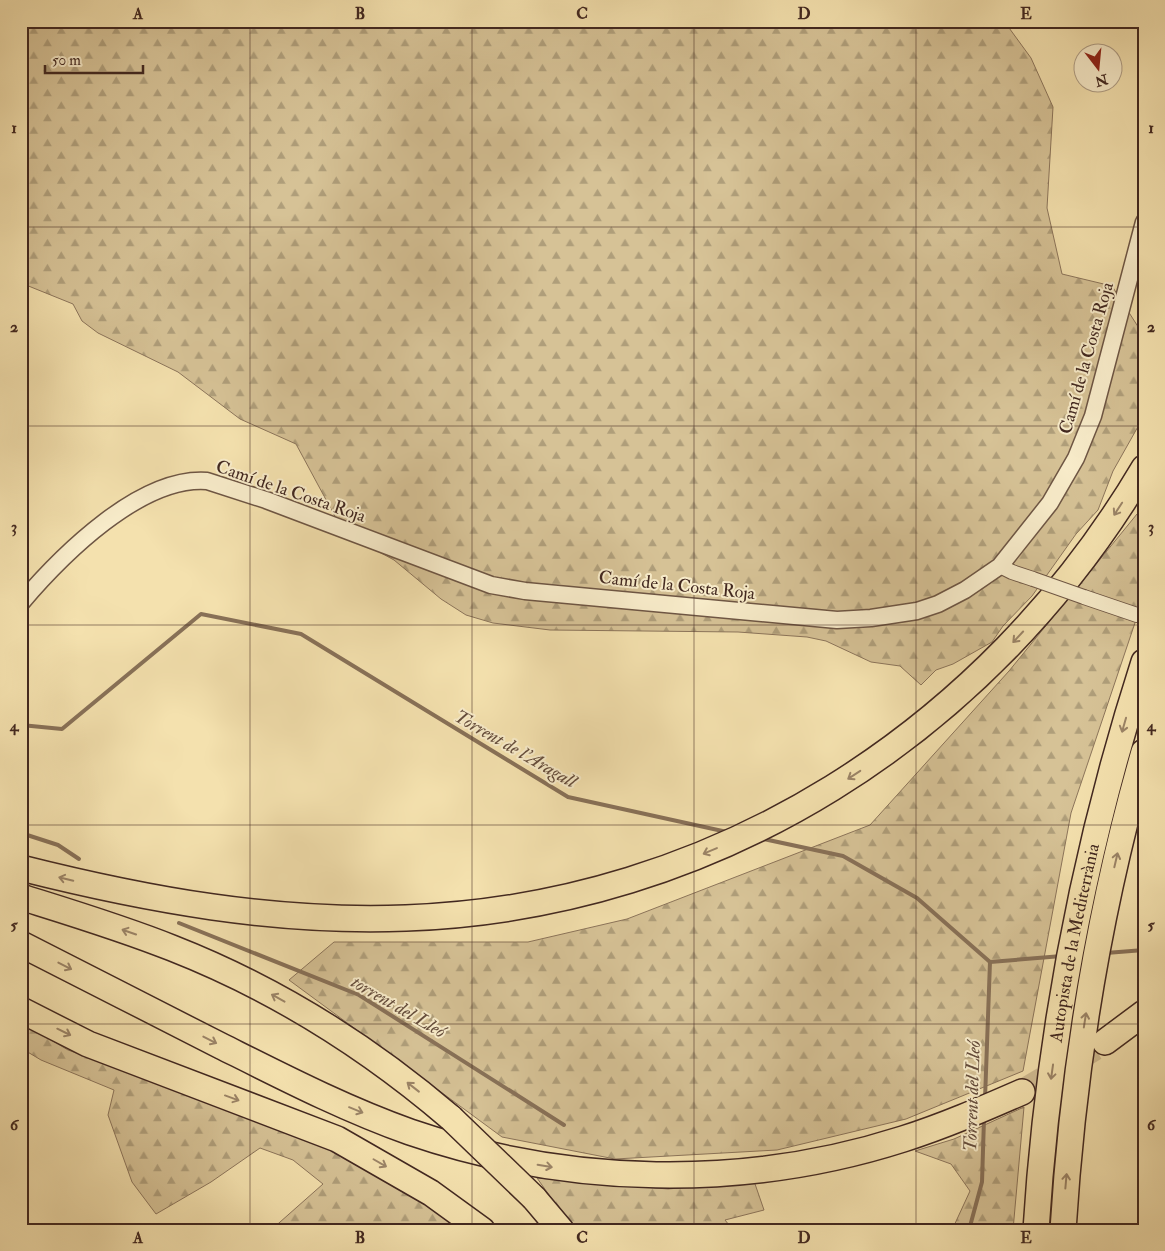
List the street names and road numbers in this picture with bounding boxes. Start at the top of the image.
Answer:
street label: Camí de la Costa Roja [1054,279,1119,437]
street label: Camí de la Costa Roja [213,455,369,528]
street label: Camí de la Costa Roja [598,566,757,605]
street label: Autopista de la Mediterrània [1045,841,1105,1045]

